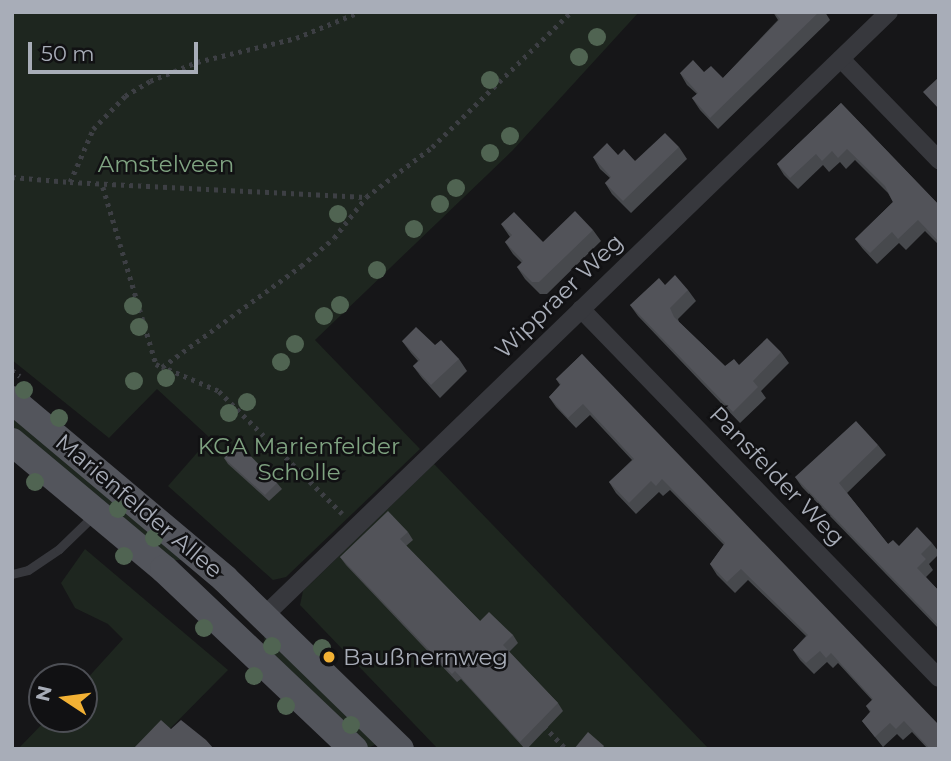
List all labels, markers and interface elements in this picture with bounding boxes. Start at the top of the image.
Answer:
scale bar [32,28,201,72]
text: 50 m [41,41,95,66]
park label: Amstelveen [98,150,234,178]
street label: Wippraer Weg [489,228,629,364]
street label: Pansfelder Weg [704,401,850,551]
street label: Marienfelder Allee [50,428,228,584]
park label: KGA Marienfelder Scholle [198,432,400,486]
place label: Baußnernweg [343,643,508,671]
marker: Baußnernweg [321,649,337,665]
north arrow [28,663,98,733]
text: N [31,684,57,704]

